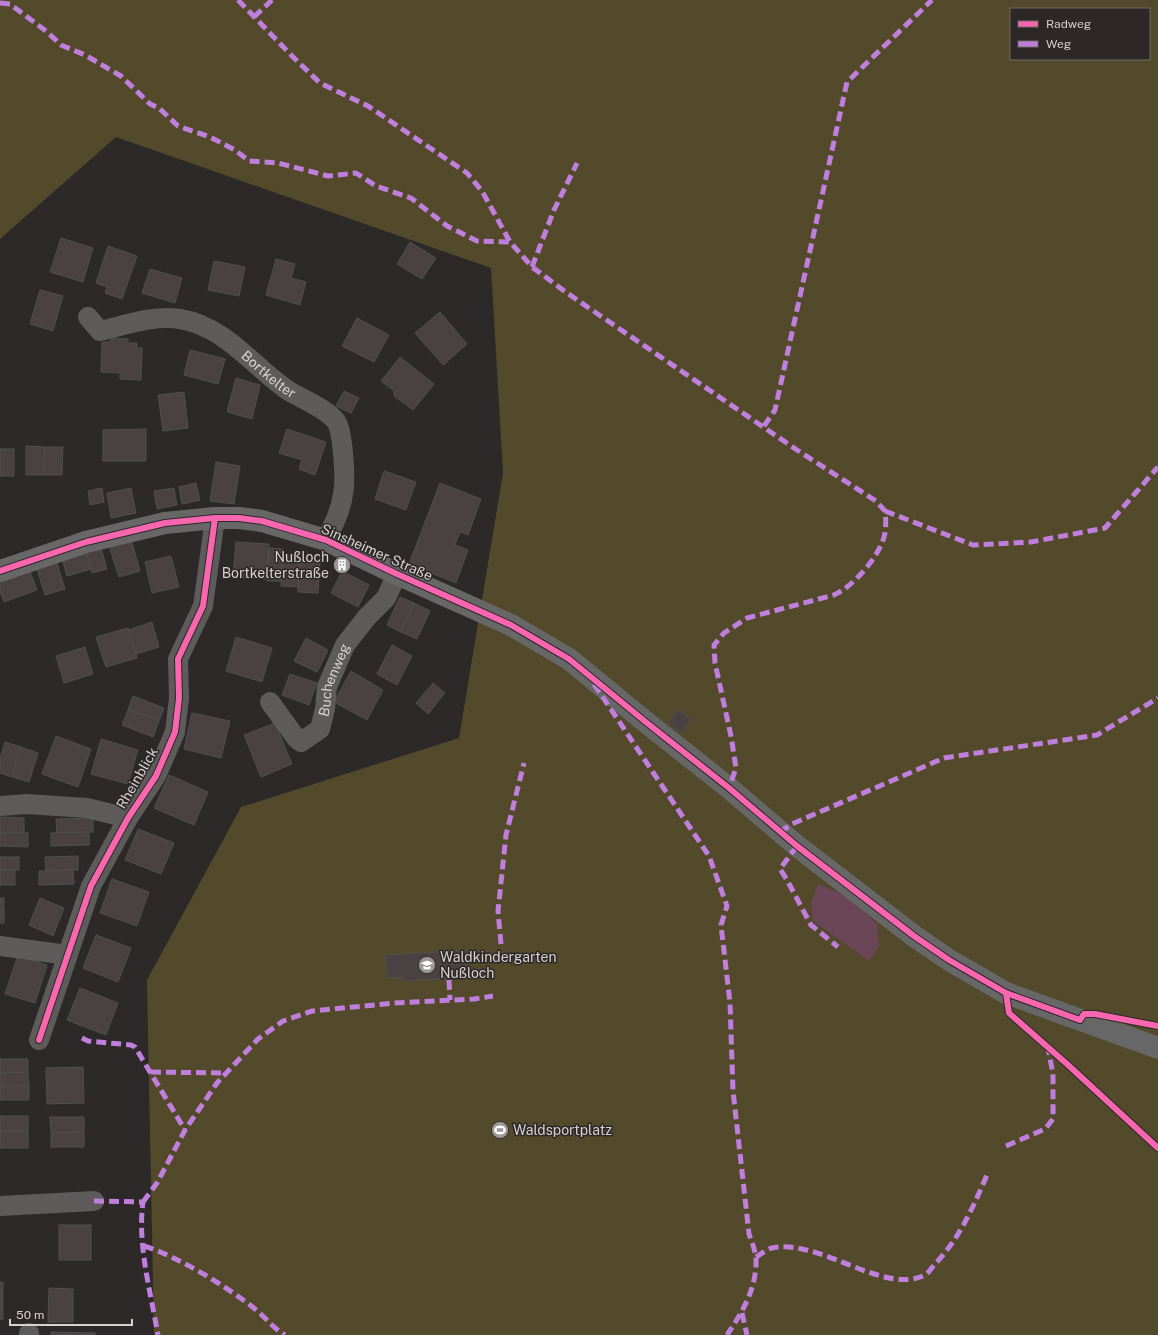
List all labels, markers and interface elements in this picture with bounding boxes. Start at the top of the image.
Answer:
legend [1010,8,1150,60]
text: Radweg [1046,17,1091,31]
text: Weg [1046,37,1071,51]
street label: Bortkelter [238,347,299,401]
street label: Sinsheimer Straße [319,520,435,584]
place label: Nußloch Bortkelterstraße [222,549,329,581]
building icon: Nußloch Bortkelterstraße [332,555,352,575]
street label: Buchenweg [315,641,353,718]
street label: Rheinblick [113,744,161,812]
place label: Waldkindergarten Nußloch [440,949,557,981]
school or university icon: Waldkindergarten Nußloch [417,955,437,975]
sports icon: Waldsportplatz [490,1120,510,1140]
place label: Waldsportplatz [513,1122,612,1138]
scale bar [10,1301,132,1327]
text: 50 m [16,1308,44,1322]

